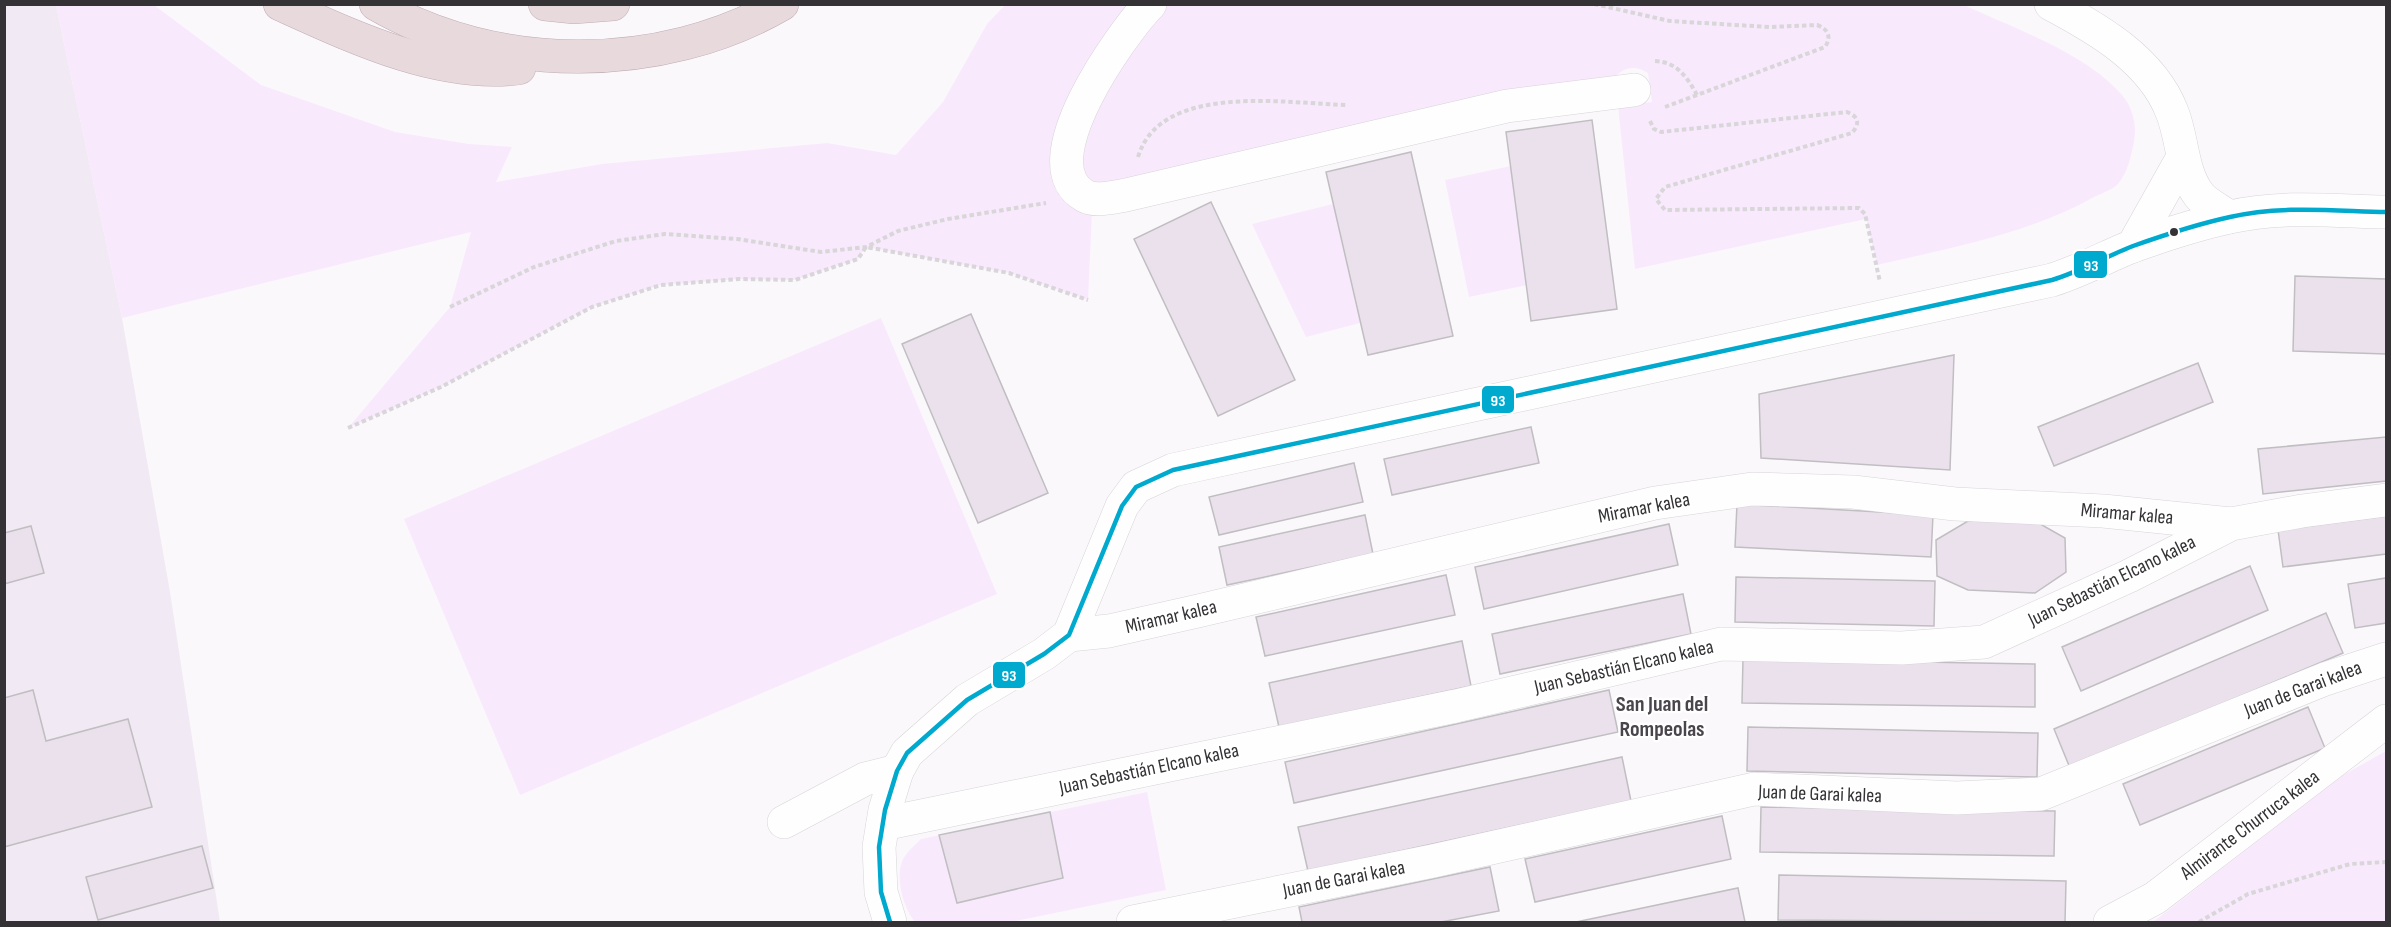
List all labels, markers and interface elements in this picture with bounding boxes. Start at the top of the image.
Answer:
unlabelled marker [2168,226,2180,238]
line badge: 93 [2073,250,2108,279]
text: 93 [2084,257,2098,276]
line badge: 93 [1481,385,1515,414]
text: 93 [1491,392,1505,411]
street label: Miramar kalea [1596,487,1692,529]
street label: Miramar kalea [2080,498,2174,530]
street label: Juan Sebastián Elcano kalea [2024,530,2200,632]
street label: Miramar kalea [1123,595,1219,639]
street label: Juan Sebastián Elcano kalea [1531,635,1716,700]
street label: Juan de Garai kalea [2240,656,2365,723]
line badge: 93 [992,661,1026,689]
text: 93 [1002,667,1016,686]
district label: San Juan del Rompeolas [1616,691,1708,743]
street label: Juan Sebastián Elcano kalea [1056,738,1241,800]
street label: Almirante Churruca kalea [2175,765,2324,886]
street label: Juan de Garai kalea [1757,780,1882,808]
street label: Juan de Garai kalea [1280,855,1407,903]

